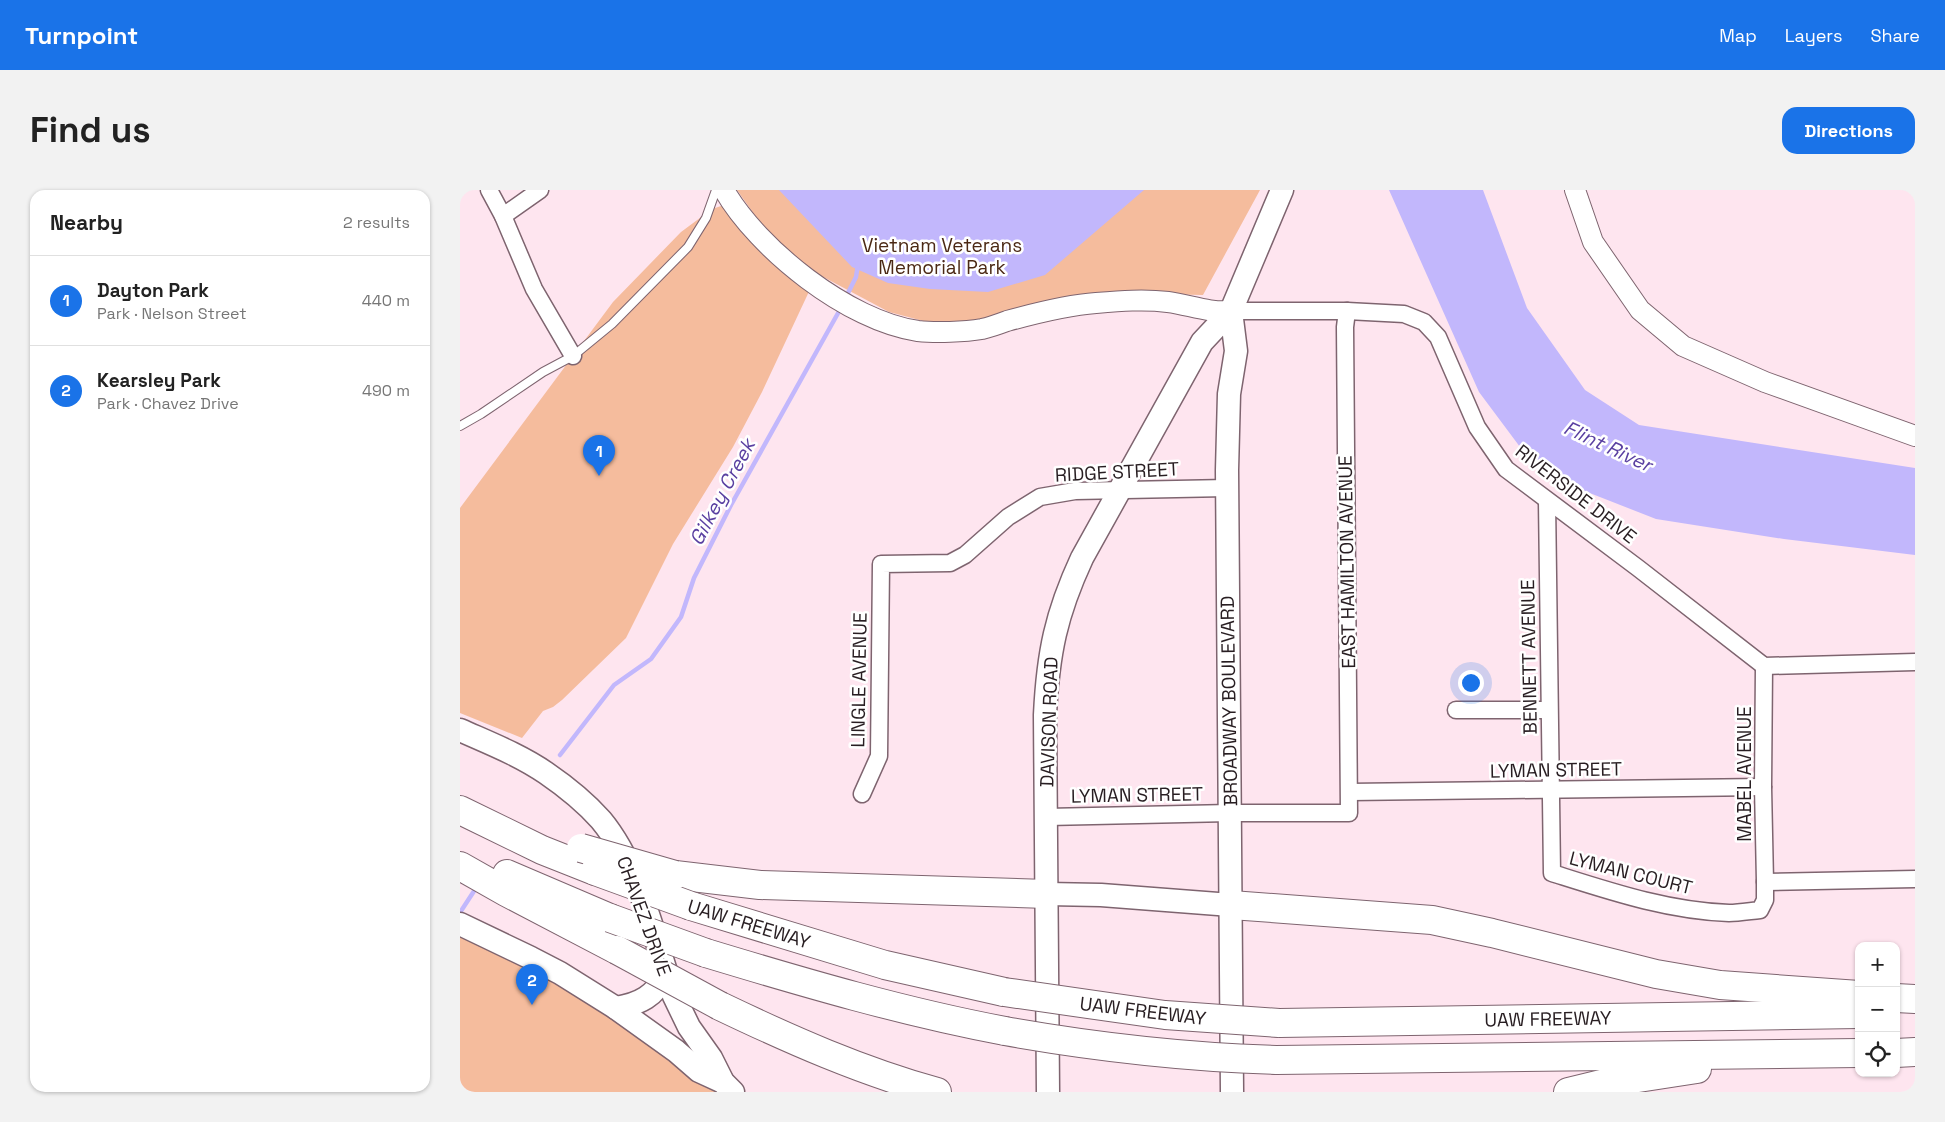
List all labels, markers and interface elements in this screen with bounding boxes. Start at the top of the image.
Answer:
text: Turnpoint [25,20,138,51]
text: Map [1719,24,1757,47]
text: Layers [1785,24,1842,47]
text: Share [1870,24,1920,47]
button: Directions [1782,107,1915,154]
text: Find us [30,108,151,152]
text: Nearby [50,209,123,236]
text: 2 results [343,212,410,233]
park label: Vietnam Veterans Memorial Park [862,233,1022,280]
text: Dayton Park [97,278,209,303]
text: 1 [62,290,70,311]
text: 440 m [362,290,410,311]
text: Park · Nelson Street [97,303,247,324]
text: Kearsley Park [97,368,221,393]
text: 2 [61,380,71,401]
text: 490 m [362,380,410,401]
text: Park · Chavez Drive [97,393,239,414]
water label: Flint River [1560,414,1658,479]
water label: Gilkey Creek [683,432,762,550]
pin: 1 [583,435,615,476]
street label: RIVERSIDE DRIVE [1510,439,1642,549]
street label: EAST HAMILTON AVENUE [1333,455,1361,669]
street label: RIDGE STREET [1054,456,1180,488]
street label: BENNETT AVENUE [1515,579,1543,735]
street label: BROADWAY BOULEVARD [1215,595,1243,807]
street label: LINGLE AVENUE [845,612,873,748]
street label: DAVISON ROAD [1034,656,1064,788]
your location [1458,670,1484,696]
street label: MABEL AVENUE [1732,706,1757,842]
street label: LYMAN STREET [1490,756,1622,784]
street label: LYMAN STREET [1071,781,1203,809]
street label: LYMAN COURT [1567,846,1695,900]
street label: CHAVEZ DRIVE [611,853,677,979]
street label: UAW FREEWAY [685,893,814,955]
map controls [1855,942,1900,1077]
button: + [1855,942,1900,987]
pin: 2 [516,964,548,1005]
button: − [1855,987,1900,1032]
street label: UAW FREEWAY [1078,991,1208,1031]
street label: UAW FREEWAY [1484,1005,1612,1033]
button: locate [1855,1032,1900,1077]

